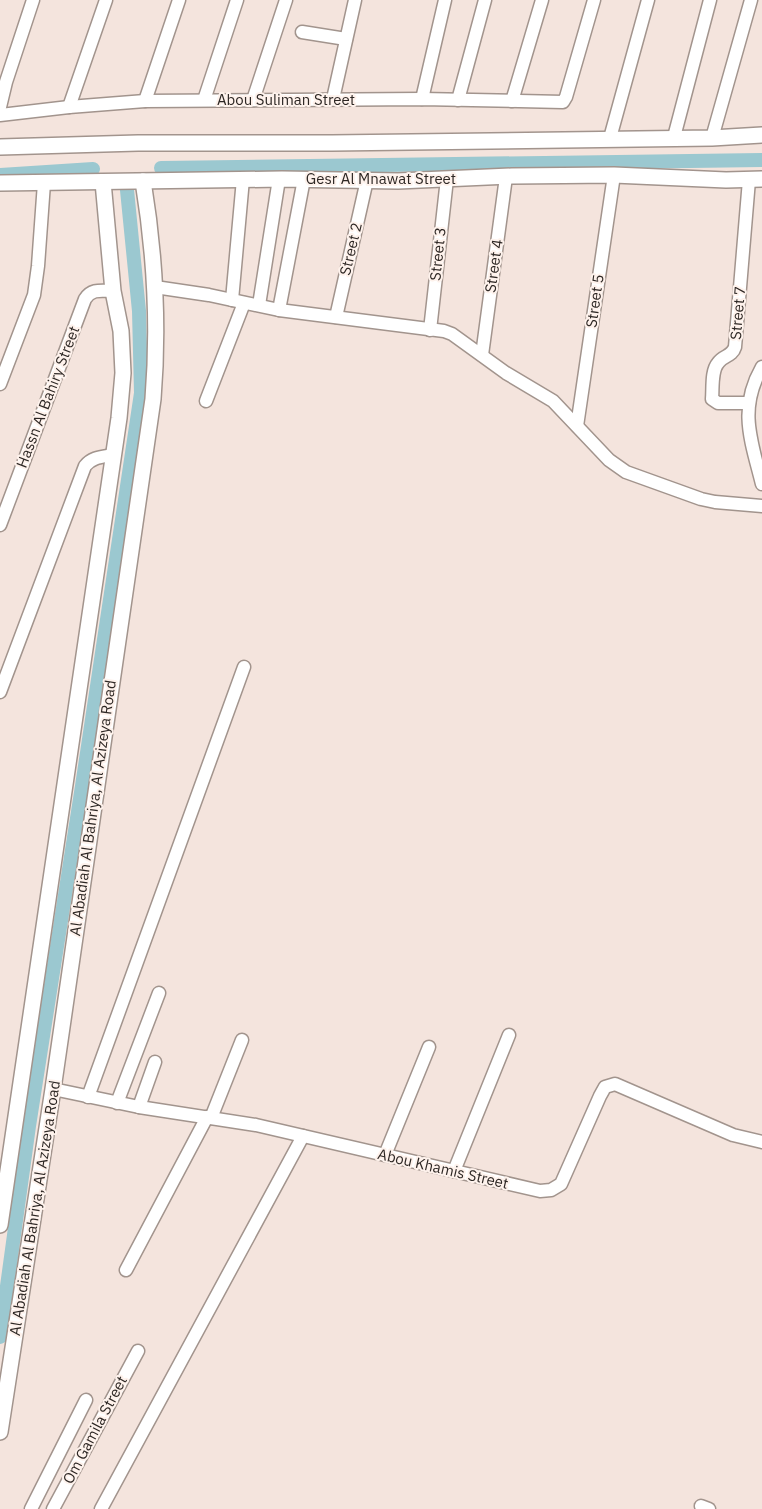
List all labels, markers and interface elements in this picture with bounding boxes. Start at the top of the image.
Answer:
street label: Abou Suliman Street [217,90,355,109]
street label: Gesr Al Mnawat Street [306,169,456,188]
street label: Street 2 [335,221,366,277]
street label: Street 3 [425,226,450,282]
street label: Street 4 [480,238,507,294]
street label: Street 5 [581,273,608,329]
street label: Street 7 [726,285,749,341]
street label: Hassn Al Bahiry Street [12,323,83,470]
street label: Al Abadiah Al Bahriya, Al Azizeya Road [65,679,120,937]
street label: Al Abadiah Al Bahriya, Al Azizeya Road [5,1079,64,1337]
street label: Abou Khamis Street [376,1144,510,1193]
street label: Om Gamila Street [58,1373,131,1487]

